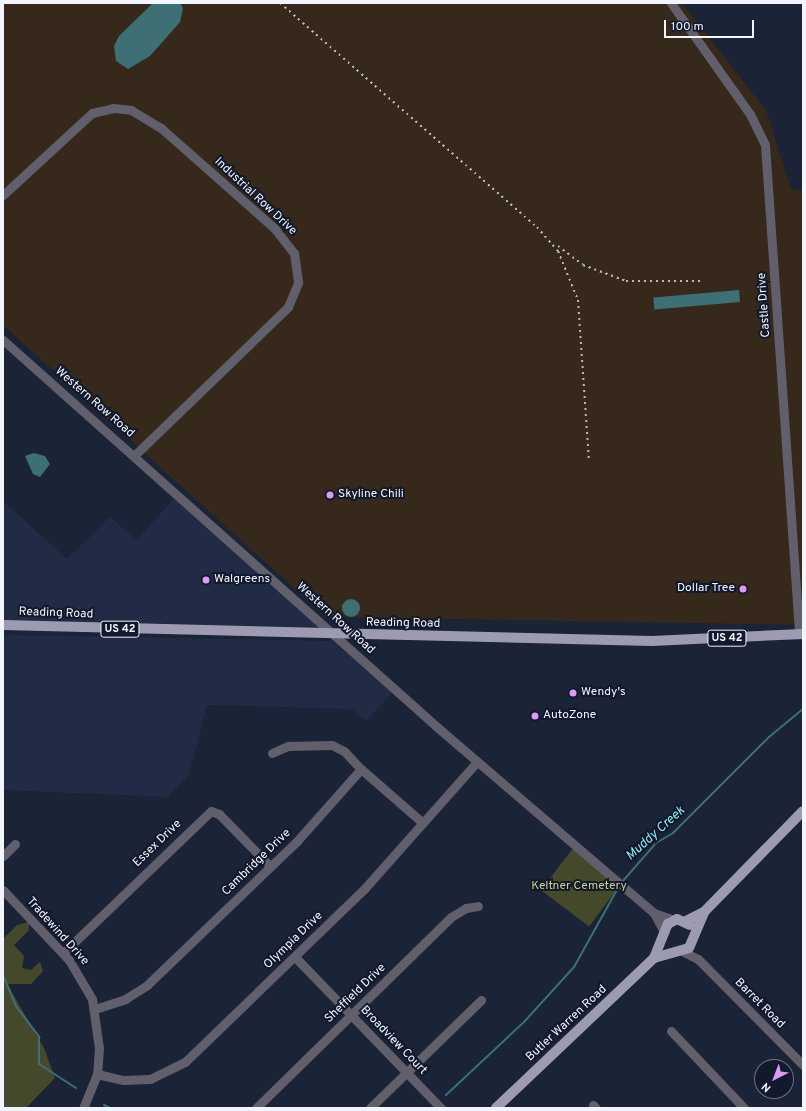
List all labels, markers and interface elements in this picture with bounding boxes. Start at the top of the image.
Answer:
scale bar [666,12,756,38]
text: 100 m [671,19,704,35]
street label: Industrial Row Drive [211,155,299,239]
street label: Castle Drive [756,272,774,338]
street label: Western Row Road [51,365,137,441]
place label: Skyline Chili [338,488,404,502]
marker: Skyline Chili [325,490,335,500]
place label: Walgreens [214,573,270,587]
marker: Walgreens [201,575,211,585]
street label: Western Row Road [293,580,377,658]
place label: Dollar Tree [677,582,735,596]
marker: Dollar Tree [738,584,748,594]
street label: Reading Road [18,606,94,622]
street label: Reading Road [366,616,440,632]
road number: US 42 [100,620,140,638]
road number: US 42 [707,629,747,647]
place label: Wendy's [581,686,626,700]
marker: Wendy's [568,688,578,698]
place label: AutoZone [543,709,596,723]
marker: AutoZone [530,711,540,721]
water label: Muddy Creek [623,804,689,864]
street label: Essex Drive [131,817,185,871]
street label: Cambridge Drive [220,827,294,899]
park label: Keltner Cemetery [531,880,627,894]
street label: Tradewind Drive [23,895,91,969]
street label: Olympia Drive [262,909,326,973]
street label: Sheffield Drive [322,961,390,1027]
street label: Barret Road [731,976,787,1032]
street label: Butler Warren Road [524,983,610,1065]
street label: Broadview Court [357,1004,429,1078]
north arrow [754,1059,794,1099]
text: N [759,1079,774,1095]

